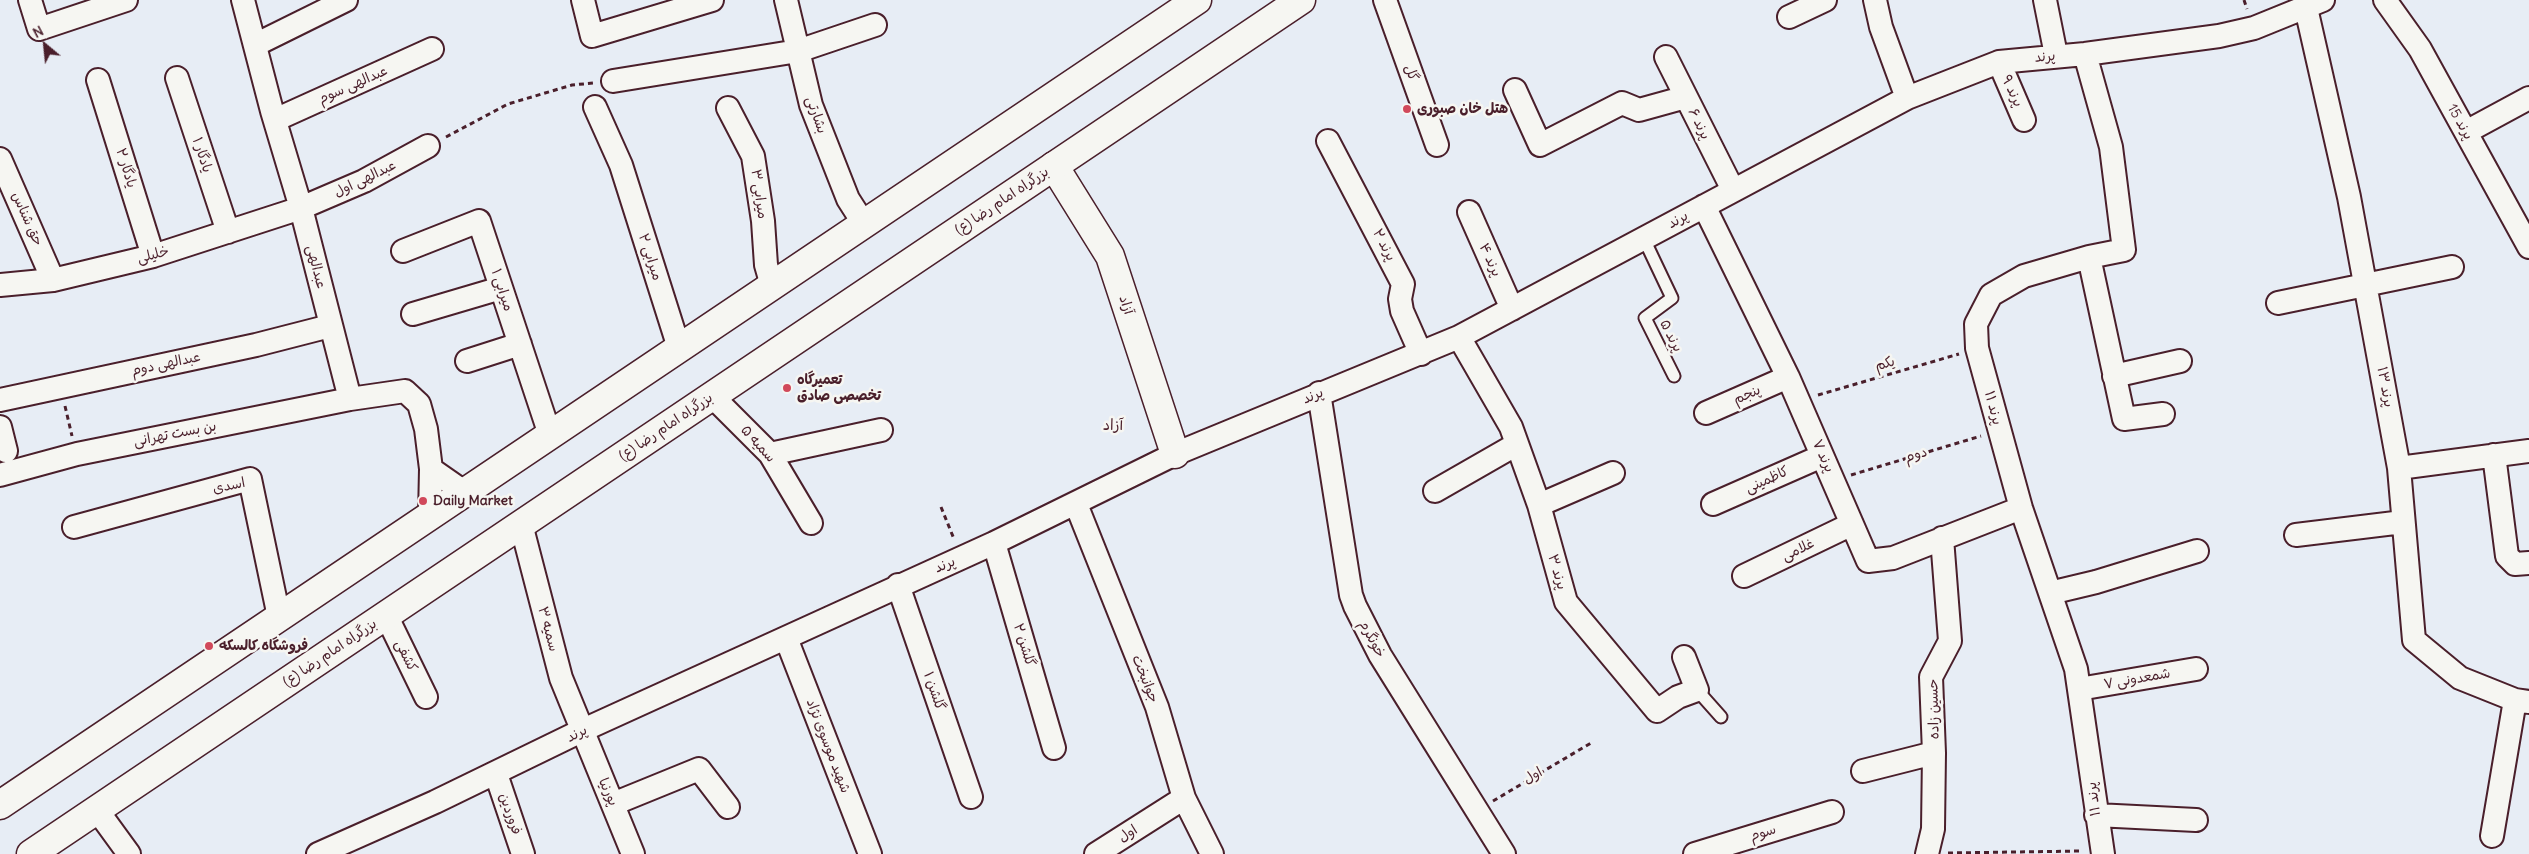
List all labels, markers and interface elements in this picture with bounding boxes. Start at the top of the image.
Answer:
north arrow [20,20,70,70]
text: N [29,22,46,42]
street label: پرند [2034,48,2056,66]
street label: عبدالهی سوم [316,62,390,108]
street label: گل [1400,63,1422,83]
street label: پرند ۹ [1998,72,2026,110]
street label: بشارتی [802,94,830,136]
place label: هتل خان صبوری [1417,101,1508,117]
street label: پرند 15 [2443,101,2477,143]
marker: هتل خان صبوری [1401,103,1413,115]
street label: پرند ۶ [1684,106,1714,142]
street label: یادگار ۱ [188,135,216,175]
street label: یادگار ۲ [112,146,140,190]
street label: عبدالهی اول [331,157,399,201]
street label: بزرگراه امام رضا (ع) [952,163,1052,239]
street label: میرابی ۳ [747,168,771,220]
street label: حق شناس [8,189,46,249]
street label: پرند [1665,208,1691,232]
street label: پرند ۲ [1369,226,1399,264]
street label: میرابی ۲ [635,231,665,283]
street label: پرند ۴ [1475,241,1505,279]
street label: خلیلی [135,243,171,267]
street label: عبدالهی [303,244,329,290]
street label: میرابی ۱ [487,267,517,313]
street label: آزاد [1115,293,1137,317]
street label: پرند ۵ [1656,317,1686,355]
street label: عبدالهی دوم [130,348,202,380]
street label: یکم [1873,353,1897,375]
street label: پرند ۱۳ [2373,365,2397,409]
place label: تعمیرگاه تخصصی صادق [797,372,881,404]
marker: تعمیرگاه تخصصی صادق [781,382,793,394]
street label: پنجم [1731,382,1763,408]
street label: پرند [1300,384,1326,408]
street label: بزرگراه امام رضا (ع) [616,389,716,465]
street label: پرند ۱۱ [1980,389,2006,427]
district label: آزاد [1103,417,1123,435]
street label: بن بست تهرانی [132,418,218,450]
street label: سمیه ۵ [737,422,779,466]
street label: پرند ۷ [1808,437,1838,475]
street label: دوم [1903,444,1929,466]
street label: کاظمینی [1743,463,1791,497]
street label: اسدی [211,474,247,498]
place label: Daily Market [433,493,513,509]
marker: Daily Market [417,495,429,507]
street label: غلامی [1779,535,1817,565]
street label: پرند ۳ [1544,552,1570,592]
street label: پرند [932,553,958,577]
street label: سمیه ۳ [534,605,562,653]
street label: بزرگراه امام رضا (ع) [280,615,380,691]
street label: خونگرم [1355,617,1389,661]
street label: گلشن ۲ [1010,621,1038,669]
street label: کشفی [391,637,421,675]
place label: فروشگاه کالسکه [219,638,308,654]
marker: فروشگاه کالسکه [203,640,215,652]
street label: جوانبخت [1128,653,1162,705]
street label: شمعدونی ۷ [2102,665,2172,693]
street label: گلشن ۱ [920,669,948,713]
street label: حسین زاده [1925,679,1943,739]
street label: شهید موسوی نژاد [802,696,854,796]
street label: پرند [564,722,590,746]
street label: اول [1520,764,1546,788]
street label: پورنیا [595,776,621,808]
street label: پرند ۱۱ [2084,781,2104,817]
street label: فروردین [495,791,525,837]
street label: سوم [1748,821,1778,845]
street label: اول [1115,822,1141,846]

